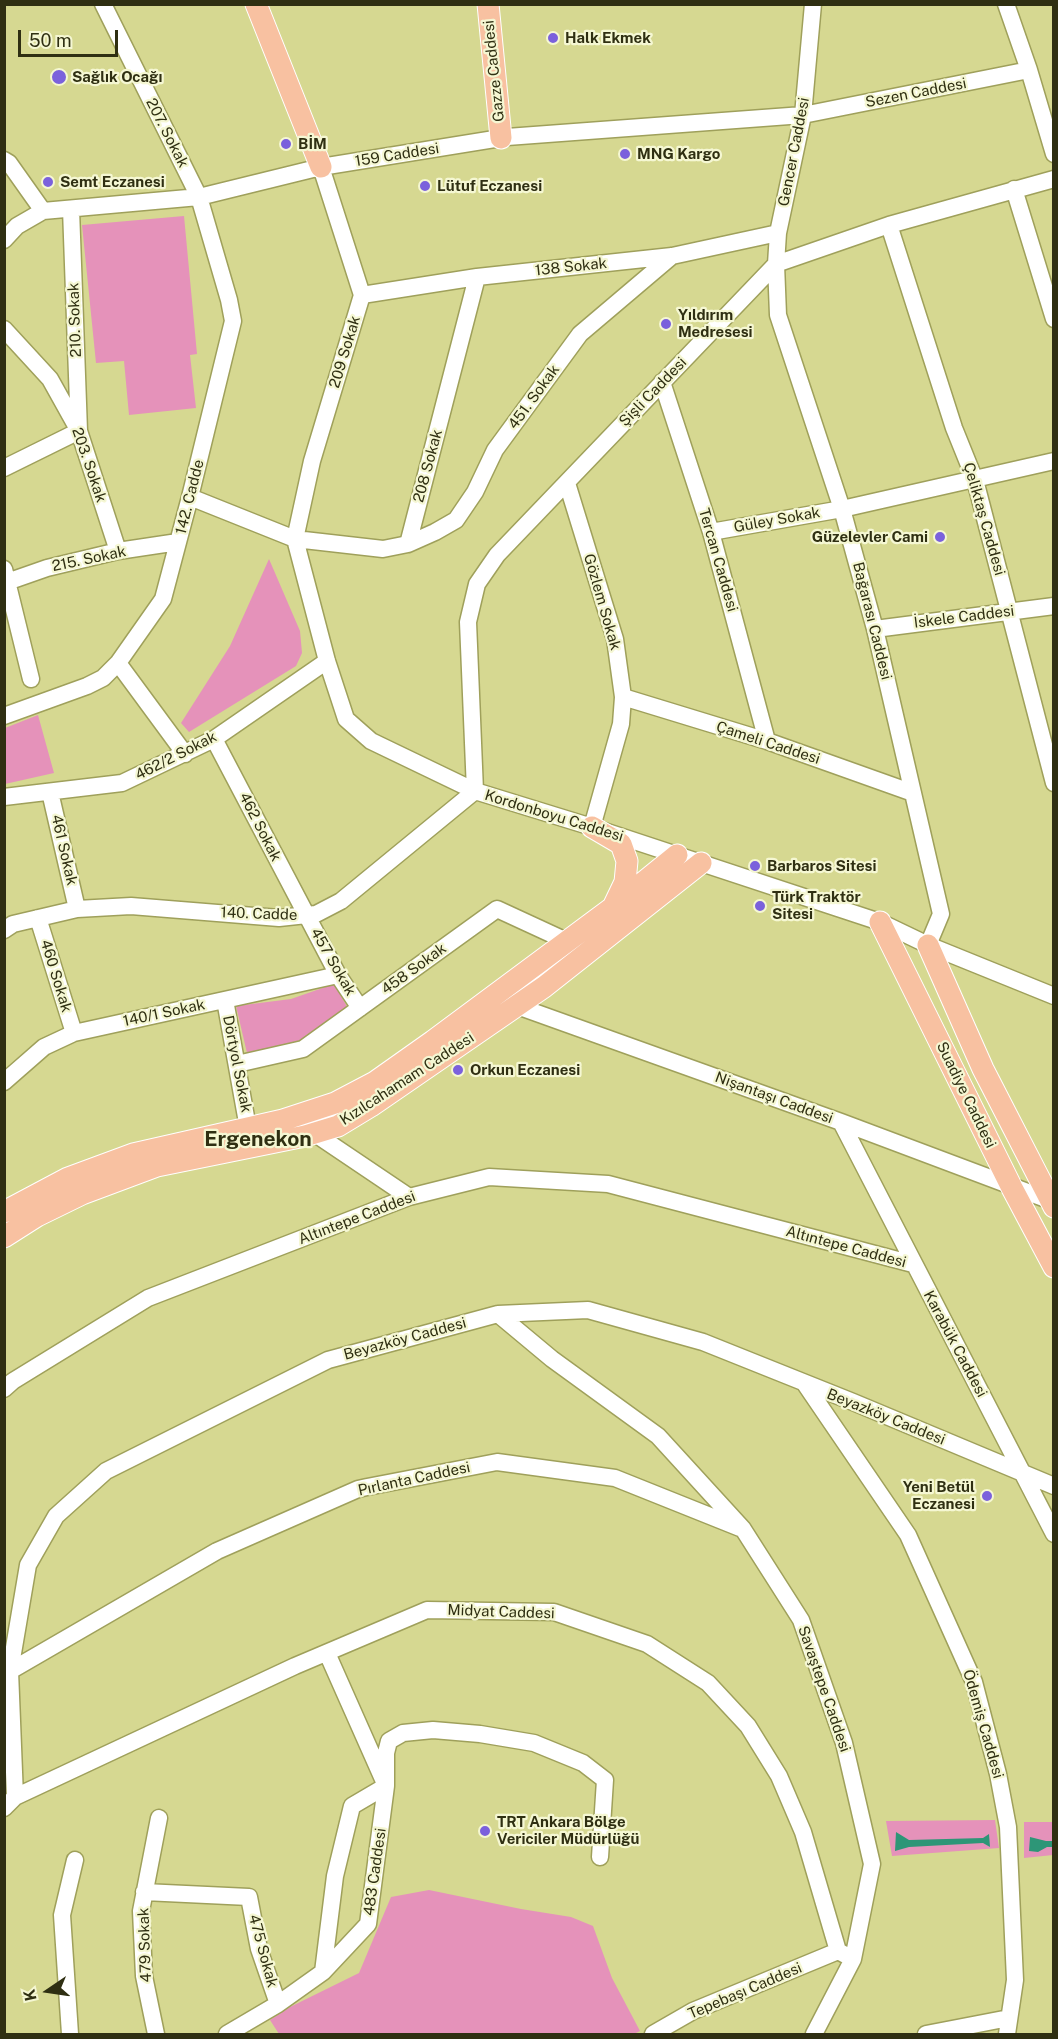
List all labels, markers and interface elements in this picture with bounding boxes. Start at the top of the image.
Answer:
scale bar [21,18,122,56]
street label: Gazze Caddesi [480,19,508,123]
place label: Halk Ekmek [565,29,651,47]
text: 50 m [29,30,72,51]
marker: Halk Ekmek [546,31,560,45]
marker: Sağlık Ocağı [50,68,68,86]
place label: Sağlık Ocağı [72,68,162,86]
street label: Sezen Caddesi [864,74,968,112]
street label: 207. Sokak [142,95,192,171]
street label: Gencer Caddesi [775,96,813,208]
place label: BİM [298,135,327,153]
marker: BİM [279,137,293,151]
street label: 159 Caddesi [354,139,440,171]
place label: MNG Kargo [637,145,720,163]
marker: MNG Kargo [618,147,632,161]
place label: Semt Eczanesi [60,173,165,191]
marker: Semt Eczanesi [41,175,55,189]
place label: Lütuf Eczanesi [437,177,542,195]
marker: Lütuf Eczanesi [418,179,432,193]
street label: 138 Sokak [534,254,608,280]
street label: 210. Sokak [65,282,85,358]
place label: Yıldırım Medresesi [678,306,753,341]
street label: 209 Sokak [326,314,364,390]
marker: Yıldırım Medresesi [659,317,673,331]
street label: Şişli Caddesi [615,354,691,430]
street label: 451. Sokak [505,361,563,433]
street label: 203. Sokak [68,425,110,505]
street label: 208 Sokak [410,428,446,504]
street label: 142. Cadde [172,458,208,536]
street label: Çeliktaş Caddesi [959,460,1009,578]
street label: Güley Sokak [732,504,822,536]
street label: Tercan Caddesi [695,506,741,614]
place label: Güzelevler Cami [812,528,928,546]
marker: Güzelevler Cami [933,530,947,544]
street label: 215. Sokak [50,542,128,576]
street label: Gözlem Sokak [580,552,624,652]
street label: Bağarası Caddesi [849,560,895,682]
street label: İskele Caddesi [913,602,1015,632]
street label: Çameli Caddesi [714,718,822,768]
street label: 462/2 Sokak [132,728,220,784]
street label: Kordonboyu Caddesi [483,786,625,846]
street label: 462 Sokak [235,790,285,864]
street label: 461 Sokak [47,813,81,887]
place label: Barbaros Sitesi [767,857,876,875]
marker: Barbaros Sitesi [748,859,762,873]
place label: Türk Traktör Sitesi [772,888,861,923]
marker: Türk Traktör Sitesi [753,899,767,913]
street label: 140. Cadde [220,904,298,924]
street label: 457 Sokak [306,925,360,999]
street label: 460 Sokak [36,938,76,1014]
street label: 458 Sokak [378,939,450,999]
street label: 140/1 Sokak [121,996,207,1030]
street label: Dörtyol Sokak [219,1014,255,1114]
street label: Kızılcahamam Caddesi [337,1029,477,1129]
street label: Suadiye Caddesi [932,1039,1000,1151]
place label: Orkun Eczanesi [470,1061,580,1079]
marker: Orkun Eczanesi [451,1063,465,1077]
street label: Nişantaşı Caddesi [713,1068,835,1128]
district label: Ergenekon [204,1127,312,1153]
street label: Altıntepe Caddesi [296,1187,418,1249]
street label: Altıntepe Caddesi [784,1222,908,1272]
street label: Karabük Caddesi [919,1288,991,1400]
street label: Beyazköy Caddesi [342,1314,468,1364]
street label: Beyazköy Caddesi [824,1385,948,1449]
street label: Pırlanta Caddesi [356,1458,472,1500]
place label: Yeni Betül Eczanesi [903,1478,975,1513]
marker: Yeni Betül Eczanesi [980,1489,994,1503]
street label: Midyat Caddesi [447,1601,555,1623]
street label: Savaştepe Caddesi [794,1623,854,1755]
street label: Ödemiş Caddesi [959,1667,1007,1781]
place label: TRT Ankara Bölge Vericiler Müdürlüğü [497,1813,639,1848]
marker: TRT Ankara Bölge Vericiler Müdürlüğü [478,1824,492,1838]
street label: 483 Caddesi [360,1827,390,1917]
street label: 479 Sokak [135,1907,155,1983]
street label: 475 Sokak [245,1912,281,1990]
street label: Tepebaşı Caddesi [685,1959,805,2023]
north arrow [18,1961,78,2021]
text: K [19,1987,41,2003]

